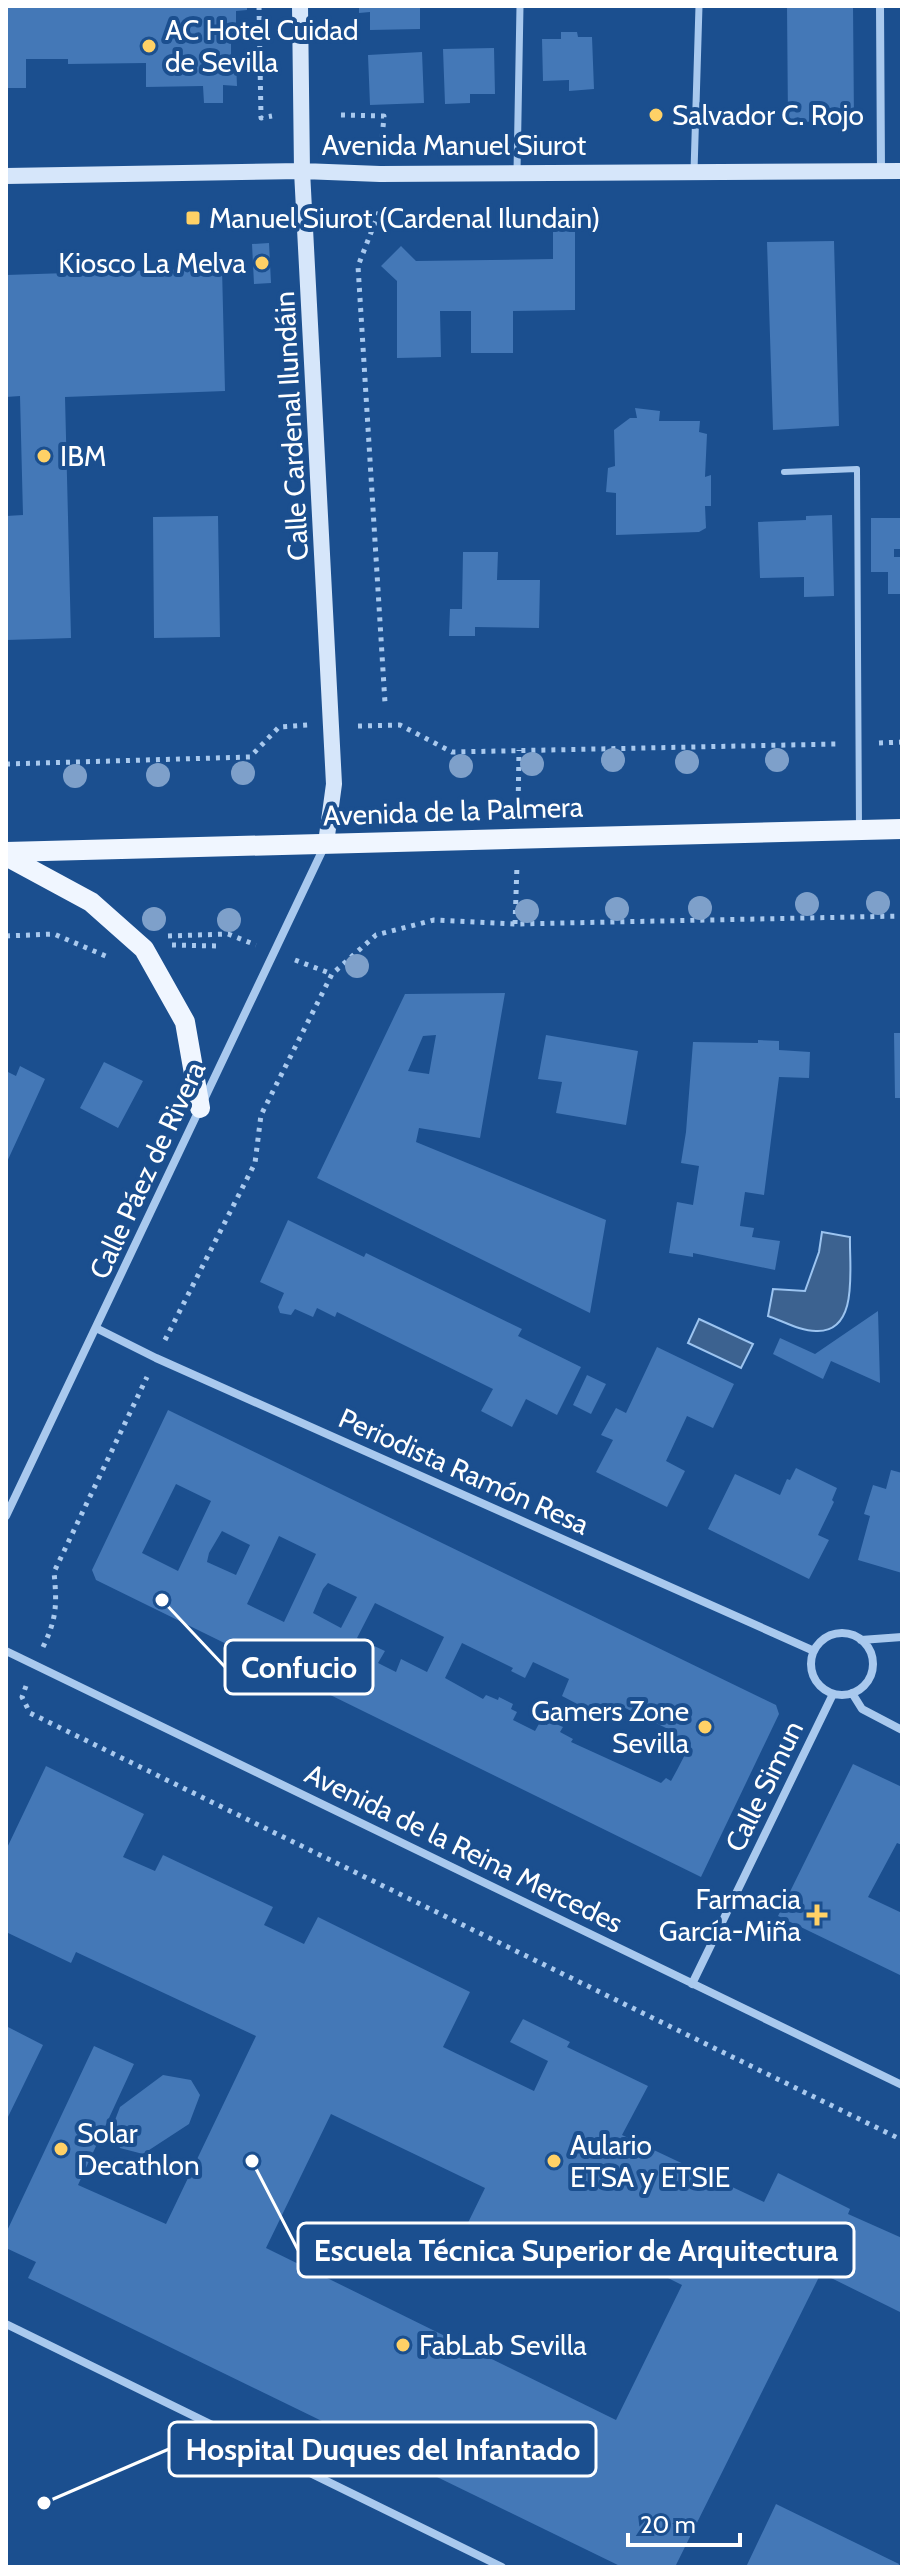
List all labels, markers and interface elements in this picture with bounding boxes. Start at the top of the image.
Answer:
place label: AC Hotel Cuidad de Sevilla [165,13,359,79]
marker: AC Hotel Cuidad de Sevilla [140,37,158,55]
place label: Salvador C. Rojo [672,98,864,132]
marker: Salvador C. Rojo [647,106,665,124]
street label: Avenida Manuel Siurot [322,128,586,162]
place label: Manuel Siurot (Cardenal Ilundain) [209,201,600,235]
marker: Manuel Siurot (Cardenal Ilundain) [184,209,202,227]
place label: Kiosco La Melva [58,246,247,280]
marker: Kiosco La Melva [253,254,271,272]
street label: Calle Cardenal Ilundáin [267,290,315,562]
place label: IBM [60,439,107,473]
marker: IBM [35,447,53,465]
street label: Avenida de la Palmera [322,789,584,833]
street label: Calle Páez de Rivera [82,1055,213,1284]
street label: Periodista Ramón Resa [334,1401,595,1542]
callout: Confucio [225,1640,373,1694]
text: Confucio [241,1649,357,1686]
place label: Gamers Zone Sevilla [531,1694,690,1760]
street label: Calle Simun [718,1715,810,1857]
marker: Gamers Zone Sevilla [696,1718,714,1736]
street label: Avenida de la Reina Mercedes [300,1756,628,1940]
place label: Farmacia García-Miña [659,1882,802,1948]
marker: Farmacia García-Miña [808,1906,826,1924]
place label: Solar Decathlon [77,2116,200,2182]
place label: Aulario ETSA y ETSIE [570,2128,730,2194]
marker: Solar Decathlon [52,2140,70,2158]
marker: Aulario ETSA y ETSIE [545,2152,563,2170]
callout: Escuela Técnica Superior de Arquitectura [298,2223,854,2277]
text: Escuela Técnica Superior de Arquitectura [314,2232,838,2269]
place label: FabLab Sevilla [419,2328,587,2362]
marker: FabLab Sevilla [394,2336,412,2354]
callout: Hospital Duques del Infantado [169,2422,596,2476]
text: Hospital Duques del Infantado [186,2431,580,2468]
scale bar [628,2497,740,2547]
text: 20 m [640,2510,696,2539]

